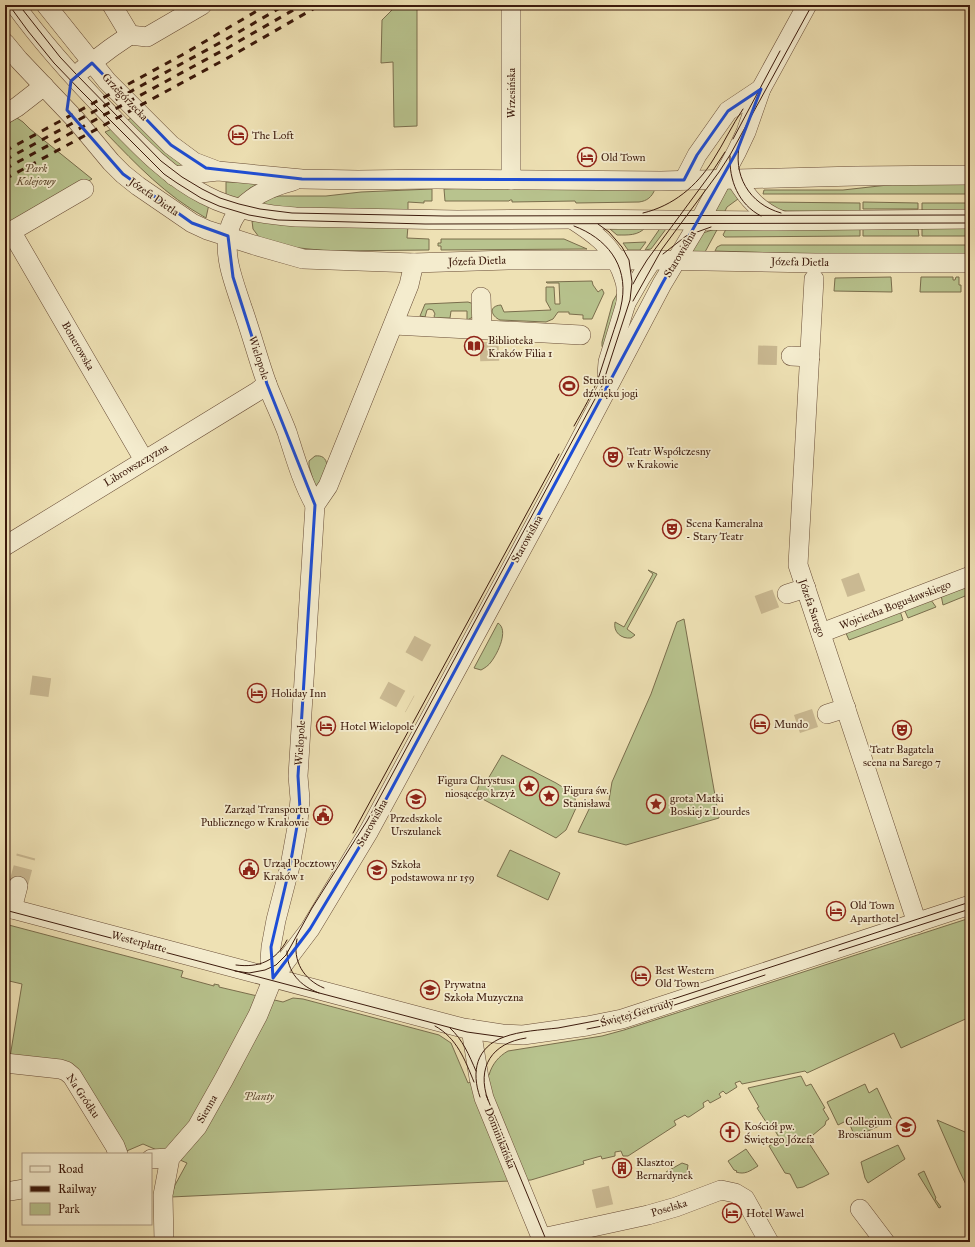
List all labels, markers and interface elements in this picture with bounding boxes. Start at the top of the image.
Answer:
street label: Wrzesińska [505,67,518,118]
street label: Grzegórzecka [99,71,151,124]
hotel icon: The Loft [227,124,249,146]
place label: The Loft [252,129,294,142]
hotel icon: Old Town [576,146,598,168]
place label: Old Town [601,151,646,164]
park label: Park Kolejowy [16,162,56,188]
street label: Józefa Dietla [125,174,182,220]
street label: Starowiślna [661,228,699,280]
street label: Józefa Dietla [447,253,507,270]
street label: Józefa Dietla [770,255,829,270]
street label: Bonerowska [59,319,97,373]
place label: Biblioteka Kraków Filia 1 [488,334,552,360]
street label: Wielopole [246,335,272,382]
library icon: Biblioteka Kraków Filia 1 [463,335,485,357]
place label: Studio dźwięku jogi [583,374,638,400]
sports icon: Studio dźwięku jogi [558,375,580,397]
street label: Librowszczyzna [101,440,171,489]
place label: Teatr Współczesny w Krakowie [627,445,711,471]
theatre icon: Teatr Współczesny w Krakowie [602,446,624,468]
street label: Starowiślna [509,513,546,565]
place label: Scena Kameralna - Stary Teatr [686,517,763,543]
theatre icon: Scena Kameralna - Stary Teatr [661,518,683,540]
street label: Józefa Sarego [795,576,828,639]
street label: Wojciecha Bogusławskiego [837,578,953,632]
hotel icon: Holiday Inn [246,682,268,704]
place label: Holiday Inn [271,687,326,700]
hotel icon: Mundo [749,713,771,735]
hotel icon: Hotel Wielopole [315,715,337,737]
place label: Mundo [774,718,809,731]
theatre icon: Teatr Bagatela scena na Sarego 7 [891,719,913,741]
street label: Wielopole [292,720,308,766]
place label: Hotel Wielopole [340,720,414,733]
place label: Teatr Bagatela scena na Sarego 7 [863,743,941,769]
place label: Figura Chrystusa niosącego krzyż [437,774,515,800]
place icon: Figura Chrystusa niosącego krzyż [518,775,540,797]
place label: Figura św. Stanisława [563,784,611,810]
place icon: Figura św. Stanisława [538,785,560,807]
school or university icon: Przedszkole Urszulanek [405,788,427,810]
place label: grota Matki Boskiej z Lourdes [670,792,750,818]
place icon: grota Matki Boskiej z Lourdes [645,793,667,815]
street label: Starowiślna [354,797,391,849]
place label: Zarząd Transportu Publicznego w Krakowie [201,803,309,829]
public building icon: Zarząd Transportu Publicznego w Krakowie [312,804,334,826]
place label: Przedszkole Urszulanek [390,812,443,838]
place label: Urząd Pocztowy Kraków 1 [263,857,337,883]
public building icon: Urząd Pocztowy Kraków 1 [238,858,260,880]
place label: Szkoła podstawowa nr 159 [390,858,475,884]
school or university icon: Szkoła podstawowa nr 159 [366,859,388,881]
place label: Old Town Aparthotel [849,899,899,925]
hotel icon: Old Town Aparthotel [825,900,847,922]
street label: Westerplatte [110,928,168,956]
place label: Best Western Old Town [655,964,714,990]
hotel icon: Best Western Old Town [630,965,652,987]
place label: Prywatna Szkoła Muzyczna [444,978,524,1004]
school or university icon: Prywatna Szkoła Muzyczna [419,979,441,1001]
street label: Świętej Gertrudy [598,995,676,1030]
street label: Na Gródku [64,1072,103,1121]
park label: Planty [244,1090,275,1103]
street label: Sienna [194,1092,220,1125]
street label: Dominikańska [482,1105,518,1171]
place label: Collegium Broscianum [838,1115,893,1141]
school or university icon: Collegium Broscianum [895,1116,917,1138]
place label: Kościół pw. Świętego Józefa [744,1120,815,1147]
church icon: Kościół pw. Świętego Józefa [719,1121,741,1143]
legend [22,1153,152,1225]
place label: Klasztor Bernardynek [636,1156,694,1182]
building icon: Klasztor Bernardynek [611,1157,633,1179]
text: Road [58,1162,84,1176]
text: Railway [58,1182,97,1196]
street label: Poselska [649,1196,689,1220]
text: Park [58,1202,80,1216]
hotel icon: Hotel Wawel [721,1202,743,1224]
place label: Hotel Wawel [746,1207,804,1220]

